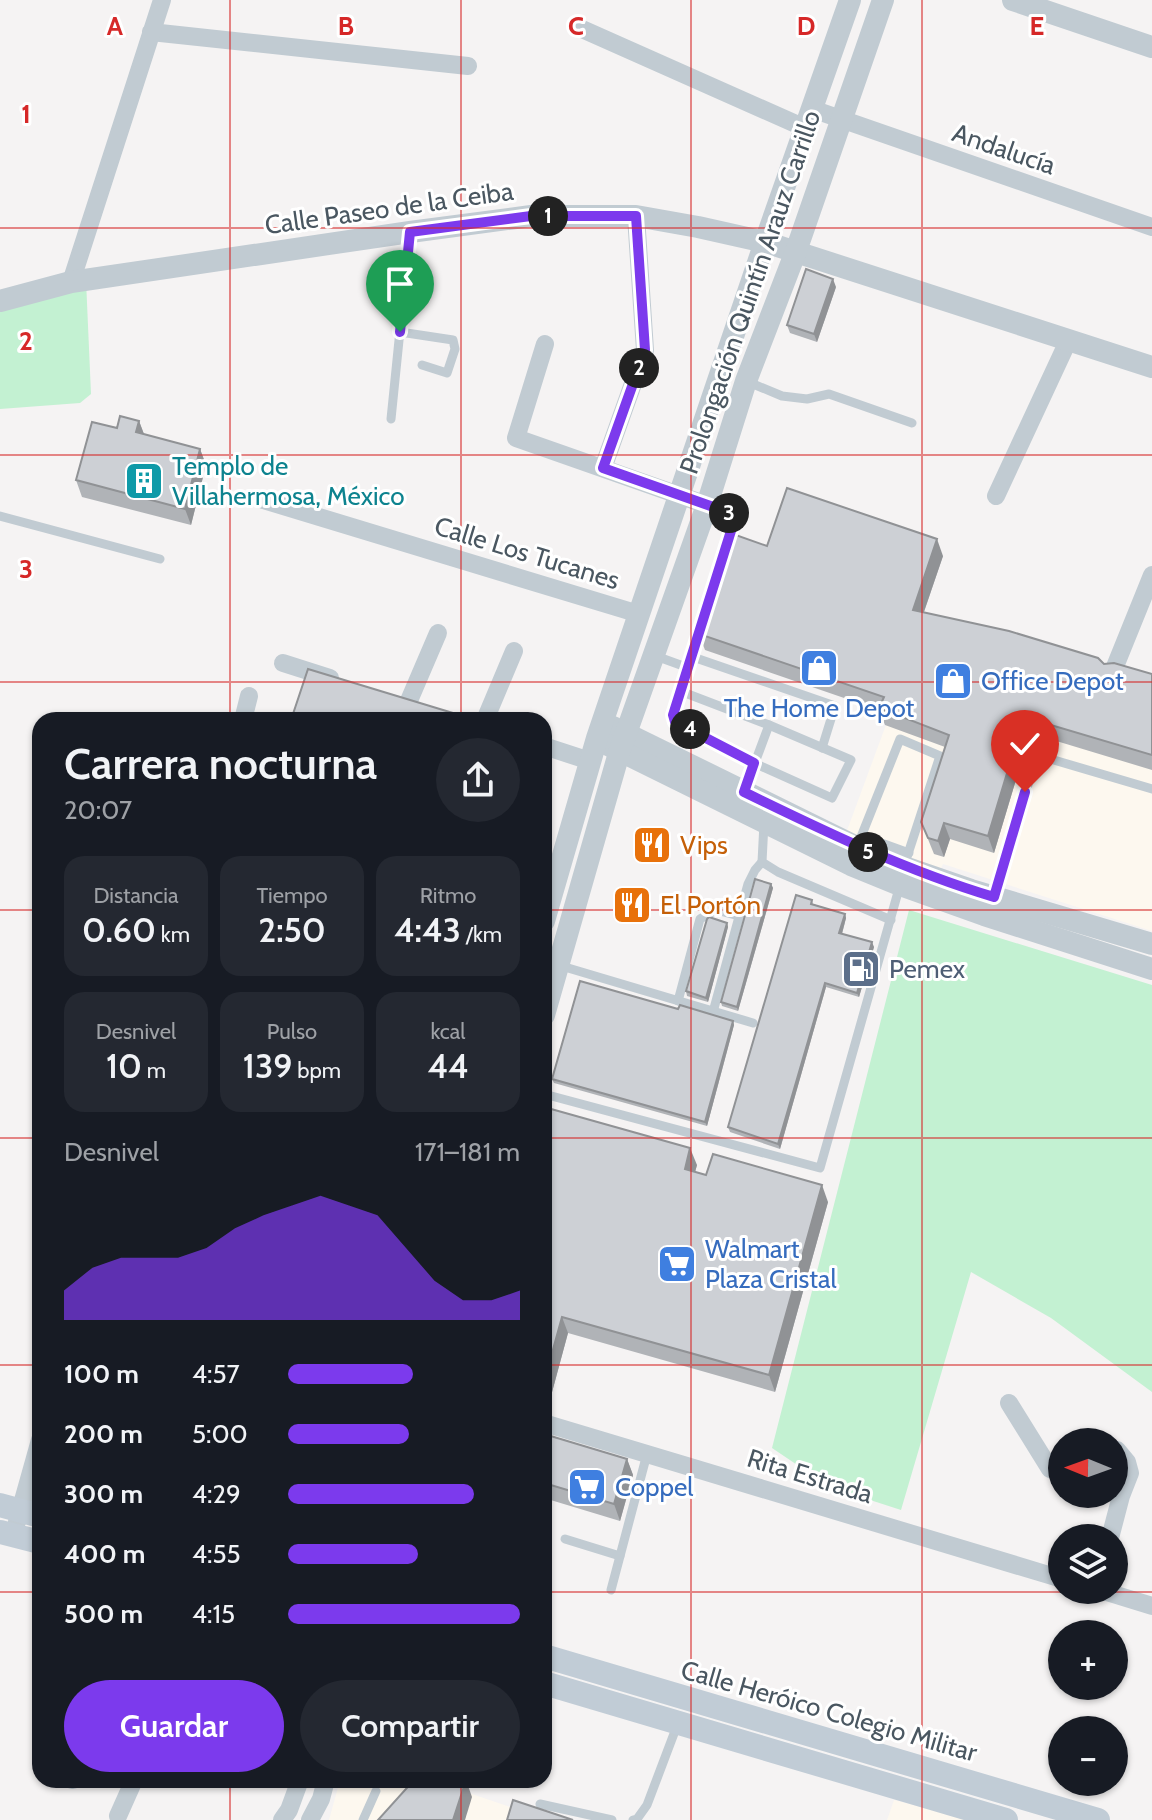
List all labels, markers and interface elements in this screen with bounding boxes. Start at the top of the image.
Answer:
text: A [107,10,124,42]
text: B [338,10,354,42]
text: C [568,10,584,42]
text: D [797,10,815,42]
text: E [1030,10,1044,42]
text: 1 [21,98,31,130]
street label: Prolongación Quintín Arauz Carrillo [673,106,827,478]
street label: Andalucía [948,116,1060,182]
street label: Calle Paseo de la Ceiba [263,175,516,241]
pin: 1 [528,196,568,236]
text: 1 [544,202,552,229]
pin [366,250,434,332]
icon: arrive [378,262,422,306]
text: 2 [19,325,33,357]
pin: 2 [619,348,659,388]
text: 2 [633,354,645,381]
place label: Templo de Villahermosa, México [172,450,404,512]
building icon: Templo de Villahermosa, México [123,460,165,502]
pin: 3 [709,493,749,533]
text: 3 [723,499,735,526]
street label: Calle Los Tucanes [431,510,624,596]
text: 3 [19,553,33,585]
shop icon: The Home Depot [798,647,840,689]
shop icon: Office Depot [932,660,974,702]
place label: Office Depot [981,665,1124,697]
place label: The Home Depot [724,692,915,724]
pin: 4 [670,709,710,749]
pin [991,710,1059,792]
text: 4 [683,715,697,742]
icon: check [1003,722,1047,766]
text: Carrera nocturna [64,737,377,790]
button: share [436,738,520,822]
text: 20:07 [64,794,132,826]
restaurant icon: Vips [631,824,673,866]
place label: Vips [680,829,728,861]
pin: 5 [848,832,888,872]
text: 5 [862,838,874,865]
text: Distancia [93,882,179,909]
text: Tiempo [256,882,328,909]
text: Ritmo [420,882,476,909]
restaurant icon: El Portón [611,884,653,926]
place label: El Portón [660,889,761,921]
text: 0.60 [82,909,156,951]
text: 2:50 [258,909,326,951]
text: 4:43 [394,909,461,951]
text: km [156,921,190,948]
text: /km [461,921,502,948]
fuel station icon: Pemex [840,948,882,990]
place label: Pemex [889,953,966,985]
text: Desnivel [96,1018,176,1045]
text: Pulso [267,1018,317,1045]
text: kcal [430,1018,466,1045]
text: 10 [106,1045,142,1087]
text: 139 [243,1045,292,1087]
text: 44 [427,1045,469,1087]
text: m [142,1057,166,1084]
text: bpm [292,1057,341,1084]
text: Desnivel [64,1136,159,1168]
text: 171–181 m [415,1136,520,1168]
place label: Walmart Plaza Cristal [705,1233,837,1295]
supermarket icon: Walmart Plaza Cristal [656,1243,698,1285]
text: 100 m [64,1358,139,1390]
text: 4:57 [192,1358,240,1390]
text: 200 m [64,1418,143,1450]
text: 5:00 [192,1418,248,1450]
north arrow [1048,1428,1128,1508]
map controls [1048,1428,1128,1796]
street label: Rita Estrada [743,1442,877,1510]
supermarket icon: Coppel [566,1466,608,1508]
place label: Coppel [615,1471,693,1503]
text: 300 m [64,1478,143,1510]
text: 4:29 [192,1478,241,1510]
button: layers [1048,1524,1128,1604]
text: 400 m [64,1538,145,1570]
text: 4:55 [192,1538,241,1570]
text: 500 m [64,1598,143,1630]
text: 4:15 [192,1598,235,1630]
button: + [1048,1620,1128,1700]
street label: Calle Heróico Colegio Militar [677,1653,981,1769]
button: Guardar [64,1680,284,1772]
button: Compartir [300,1680,520,1772]
button: − [1048,1716,1128,1796]

